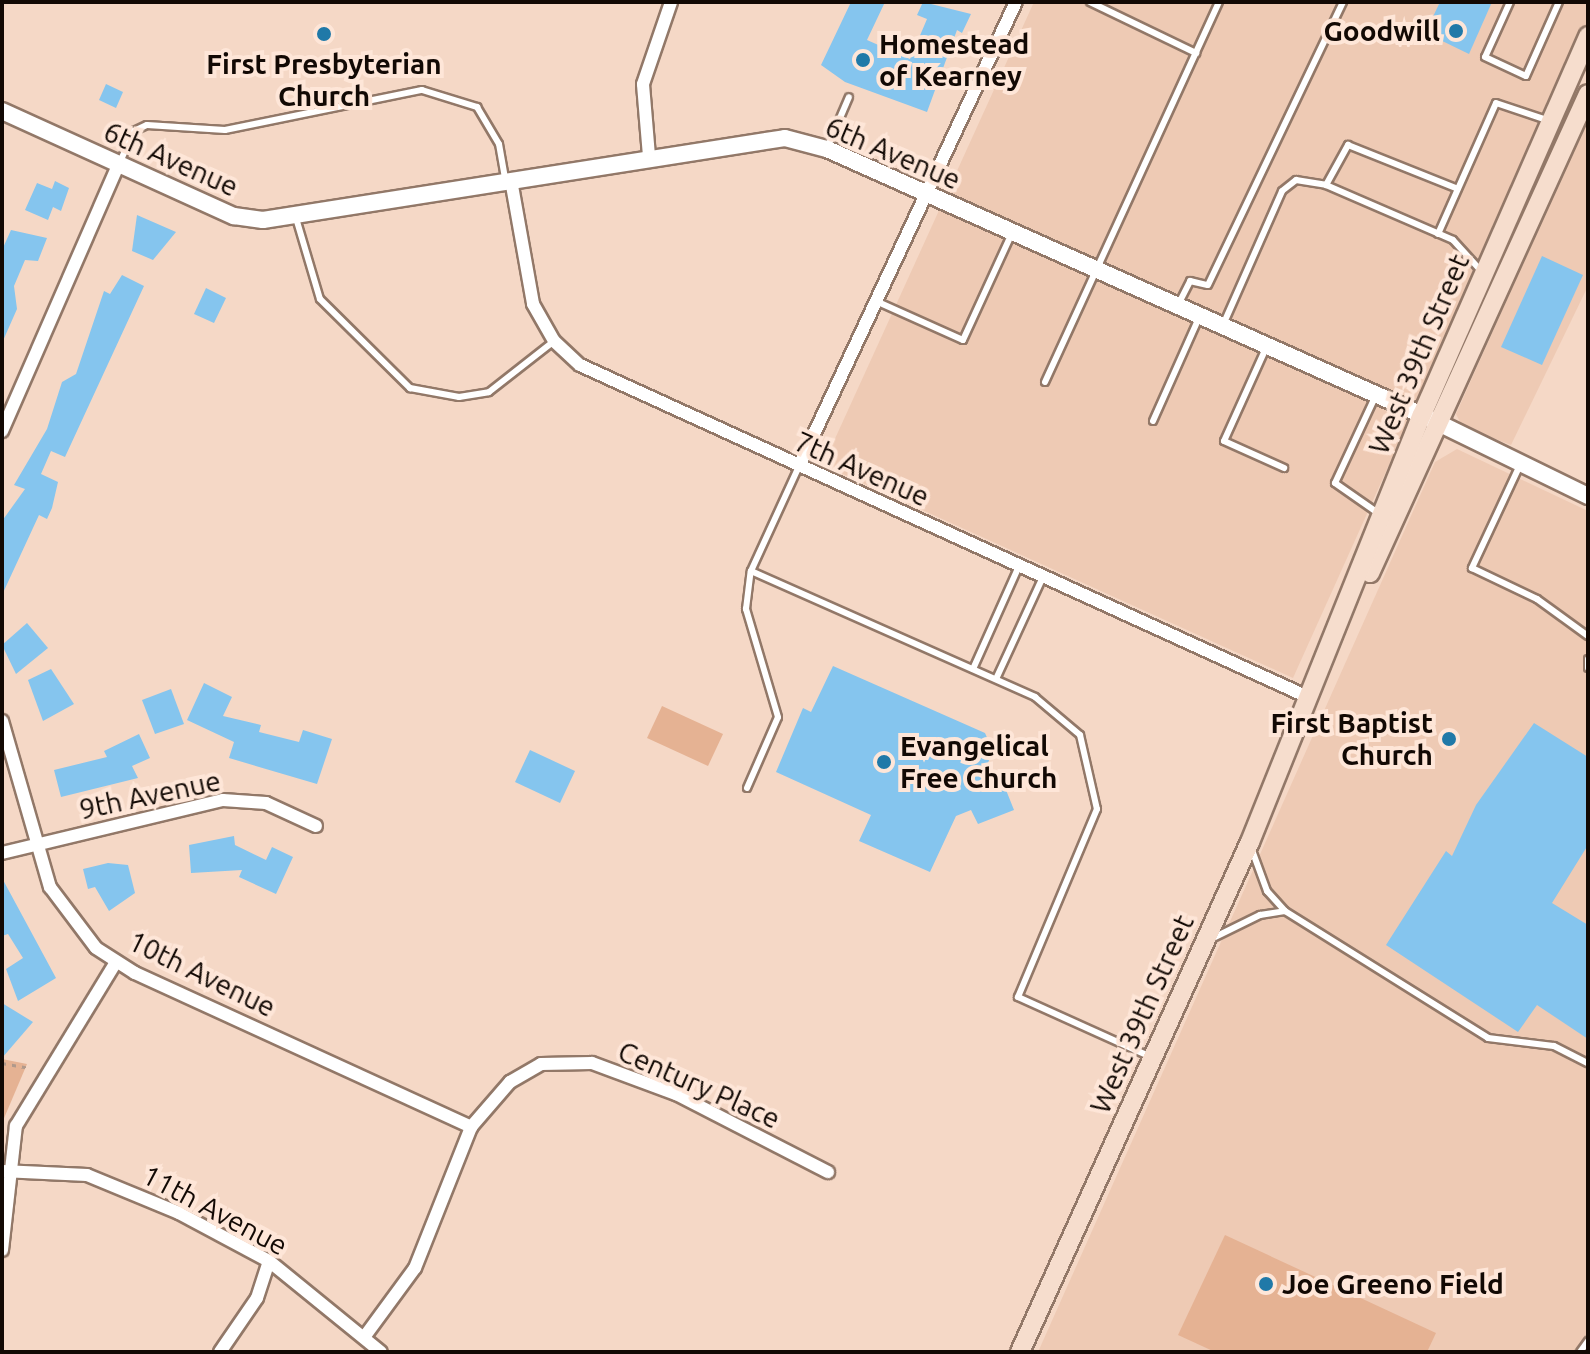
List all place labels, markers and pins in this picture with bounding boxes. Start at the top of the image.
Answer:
place label: Goodwill [1323,14,1440,48]
marker: Goodwill [1447,22,1465,40]
marker: First Presbyterian Church [315,25,333,43]
place label: Homestead of Kearney [879,27,1029,93]
place label: First Presbyterian Church [206,47,442,113]
marker: Homestead of Kearney [854,51,872,69]
place label: First Baptist Church [1270,706,1433,772]
place label: Evangelical Free Church [900,729,1057,795]
marker: First Baptist Church [1440,730,1458,748]
marker: Evangelical Free Church [875,753,893,771]
place label: Joe Greeno Field [1282,1267,1504,1301]
marker: Joe Greeno Field [1257,1275,1275,1293]

